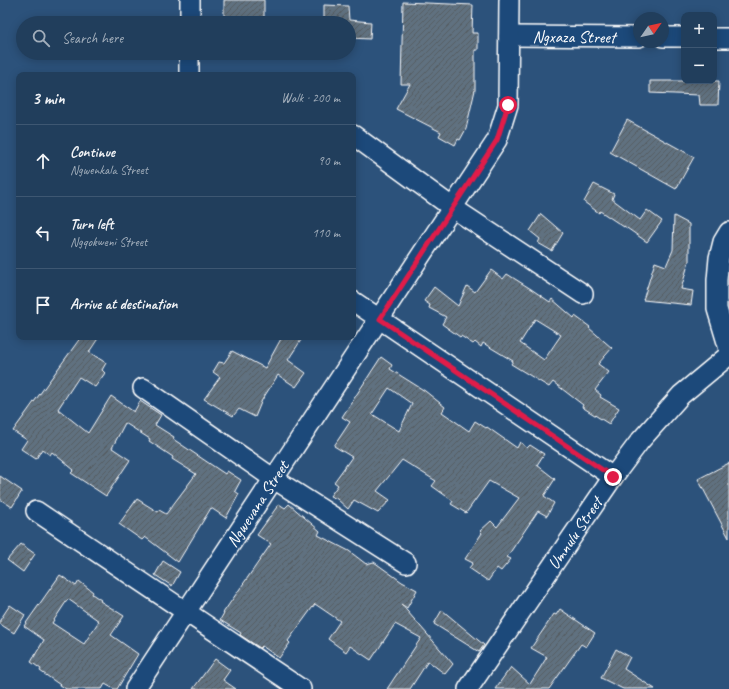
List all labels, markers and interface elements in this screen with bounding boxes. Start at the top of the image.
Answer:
north arrow [633,12,669,48]
map controls [681,12,717,84]
button: + [681,12,717,48]
search box [16,16,356,60]
street label: Ngxaza Street [532,26,618,47]
icon: search [30,27,52,49]
text: Search here [62,29,123,48]
button: − [681,48,717,84]
text: 3 min [32,88,65,109]
text: Walk · 200 m [281,90,340,106]
route start [499,96,517,114]
text: Continue [70,143,115,162]
icon: ahead [32,150,54,172]
text: 90 m [318,153,340,169]
text: Ngwenkala Street [70,162,148,178]
text: Turn left [70,215,113,234]
icon: left [32,222,54,244]
text: 110 m [312,225,340,241]
text: Ngqokweni Street [70,234,147,250]
icon: arrive [32,294,54,316]
text: Arrive at destination [70,295,177,314]
street label: Ngwevana Street [221,455,294,551]
route end [604,468,622,486]
street label: Umnulu Street [543,491,608,573]

